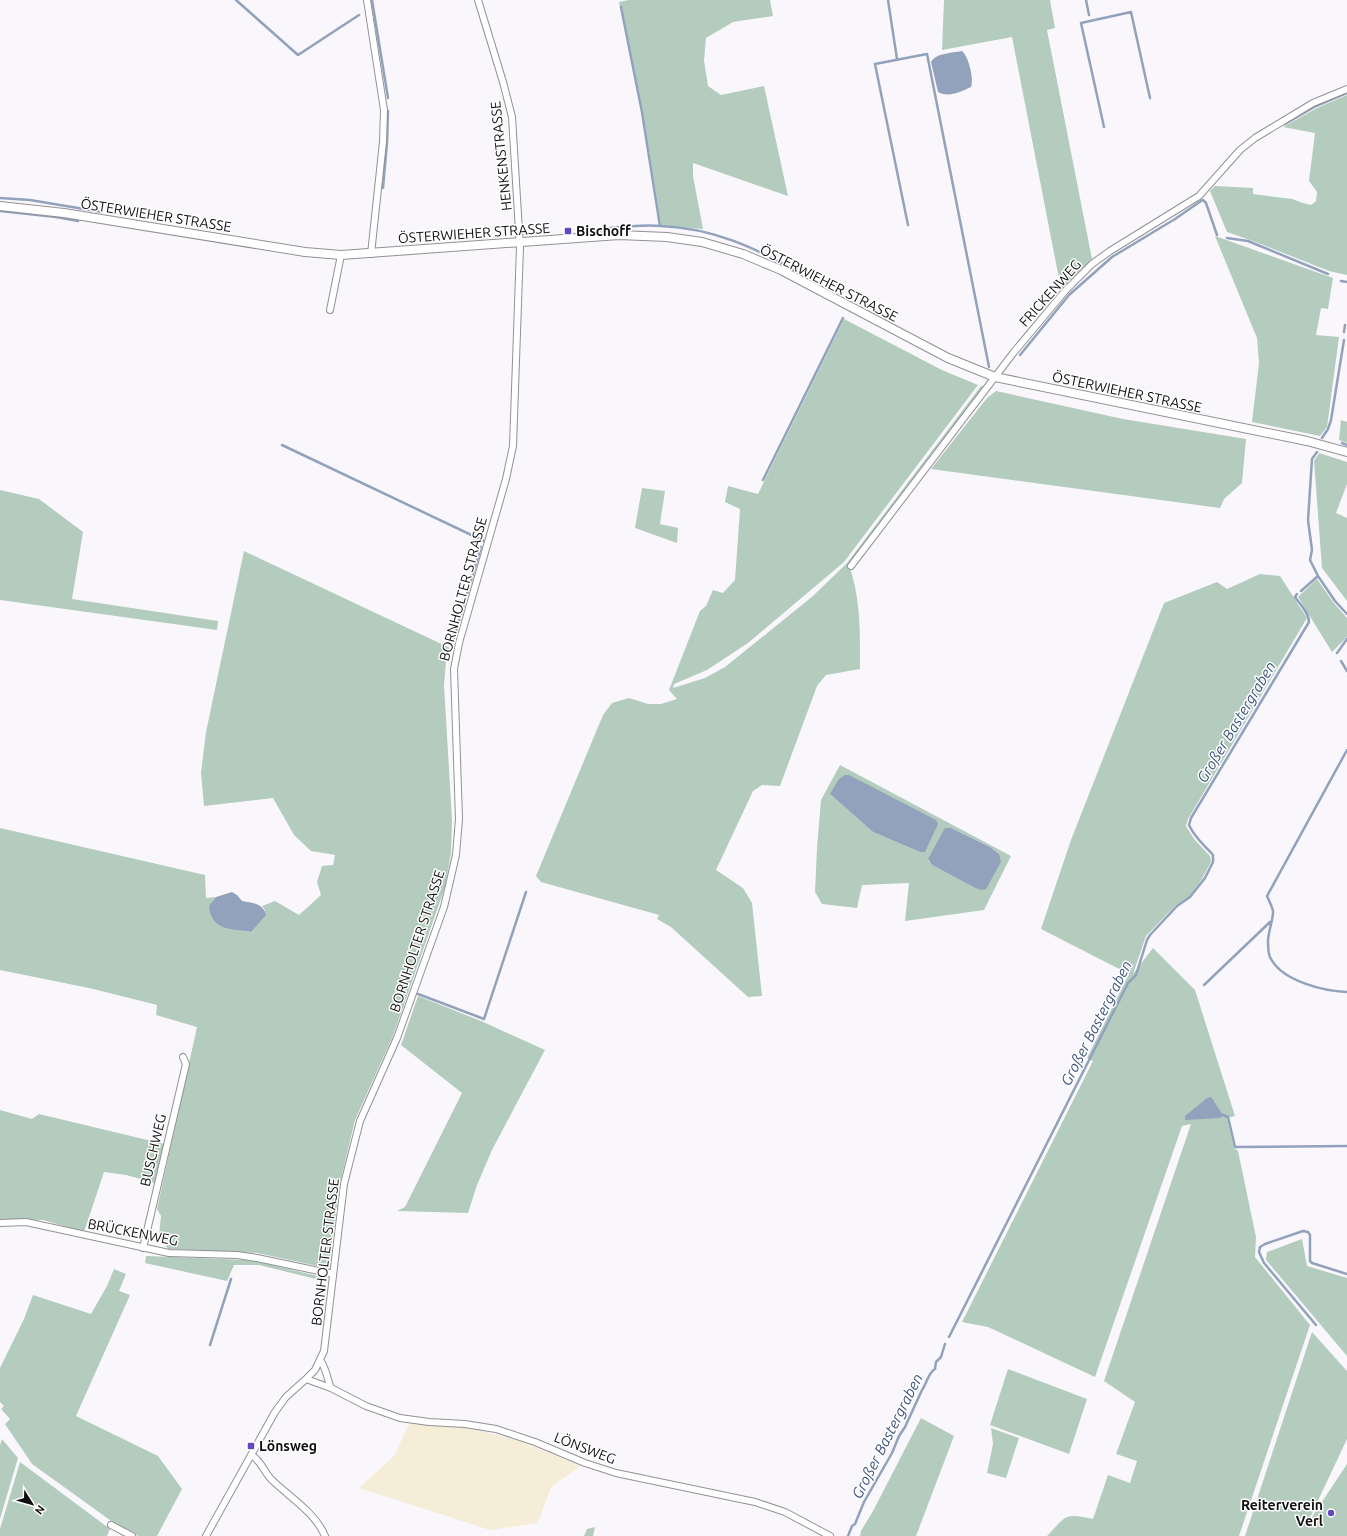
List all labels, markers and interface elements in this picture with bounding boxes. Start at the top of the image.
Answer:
street label: HENKENSTRASSE [487,100,515,212]
street label: ÖSTERWIEHER STRASSE [79,194,233,235]
street label: ÖSTERWIEHER STRASSE [397,219,551,246]
place label: Bischoff [576,223,631,239]
marker: Bischoff [563,226,573,236]
street label: ÖSTERWIEHER STRASSE [757,240,901,325]
street label: FRICKENWEG [1016,256,1084,330]
street label: ÖSTERWIEHER STRASSE [1051,367,1204,416]
street label: BORNHOLTER STRASSE [436,515,490,663]
water label: Großer Bastergraben [1193,658,1279,786]
street label: BORNHOLTER STRASSE [386,868,448,1014]
water label: Großer Bastergraben [1057,958,1135,1088]
street label: BUSCHWEG [137,1112,169,1188]
street label: BORNHOLTER STRASSE [308,1177,342,1327]
street label: BRÜCKENWEG [86,1214,180,1249]
water label: Großer Bastergraben [848,1371,926,1501]
street label: LÖNSWEG [552,1428,618,1467]
place label: Lönsweg [259,1438,317,1454]
marker: Lönsweg [246,1441,256,1451]
north arrow [12,1484,52,1524]
place label: Reiterverein Verl [1241,1497,1323,1529]
text: N [33,1503,47,1517]
marker: Reiterverein Verl [1326,1508,1336,1518]

